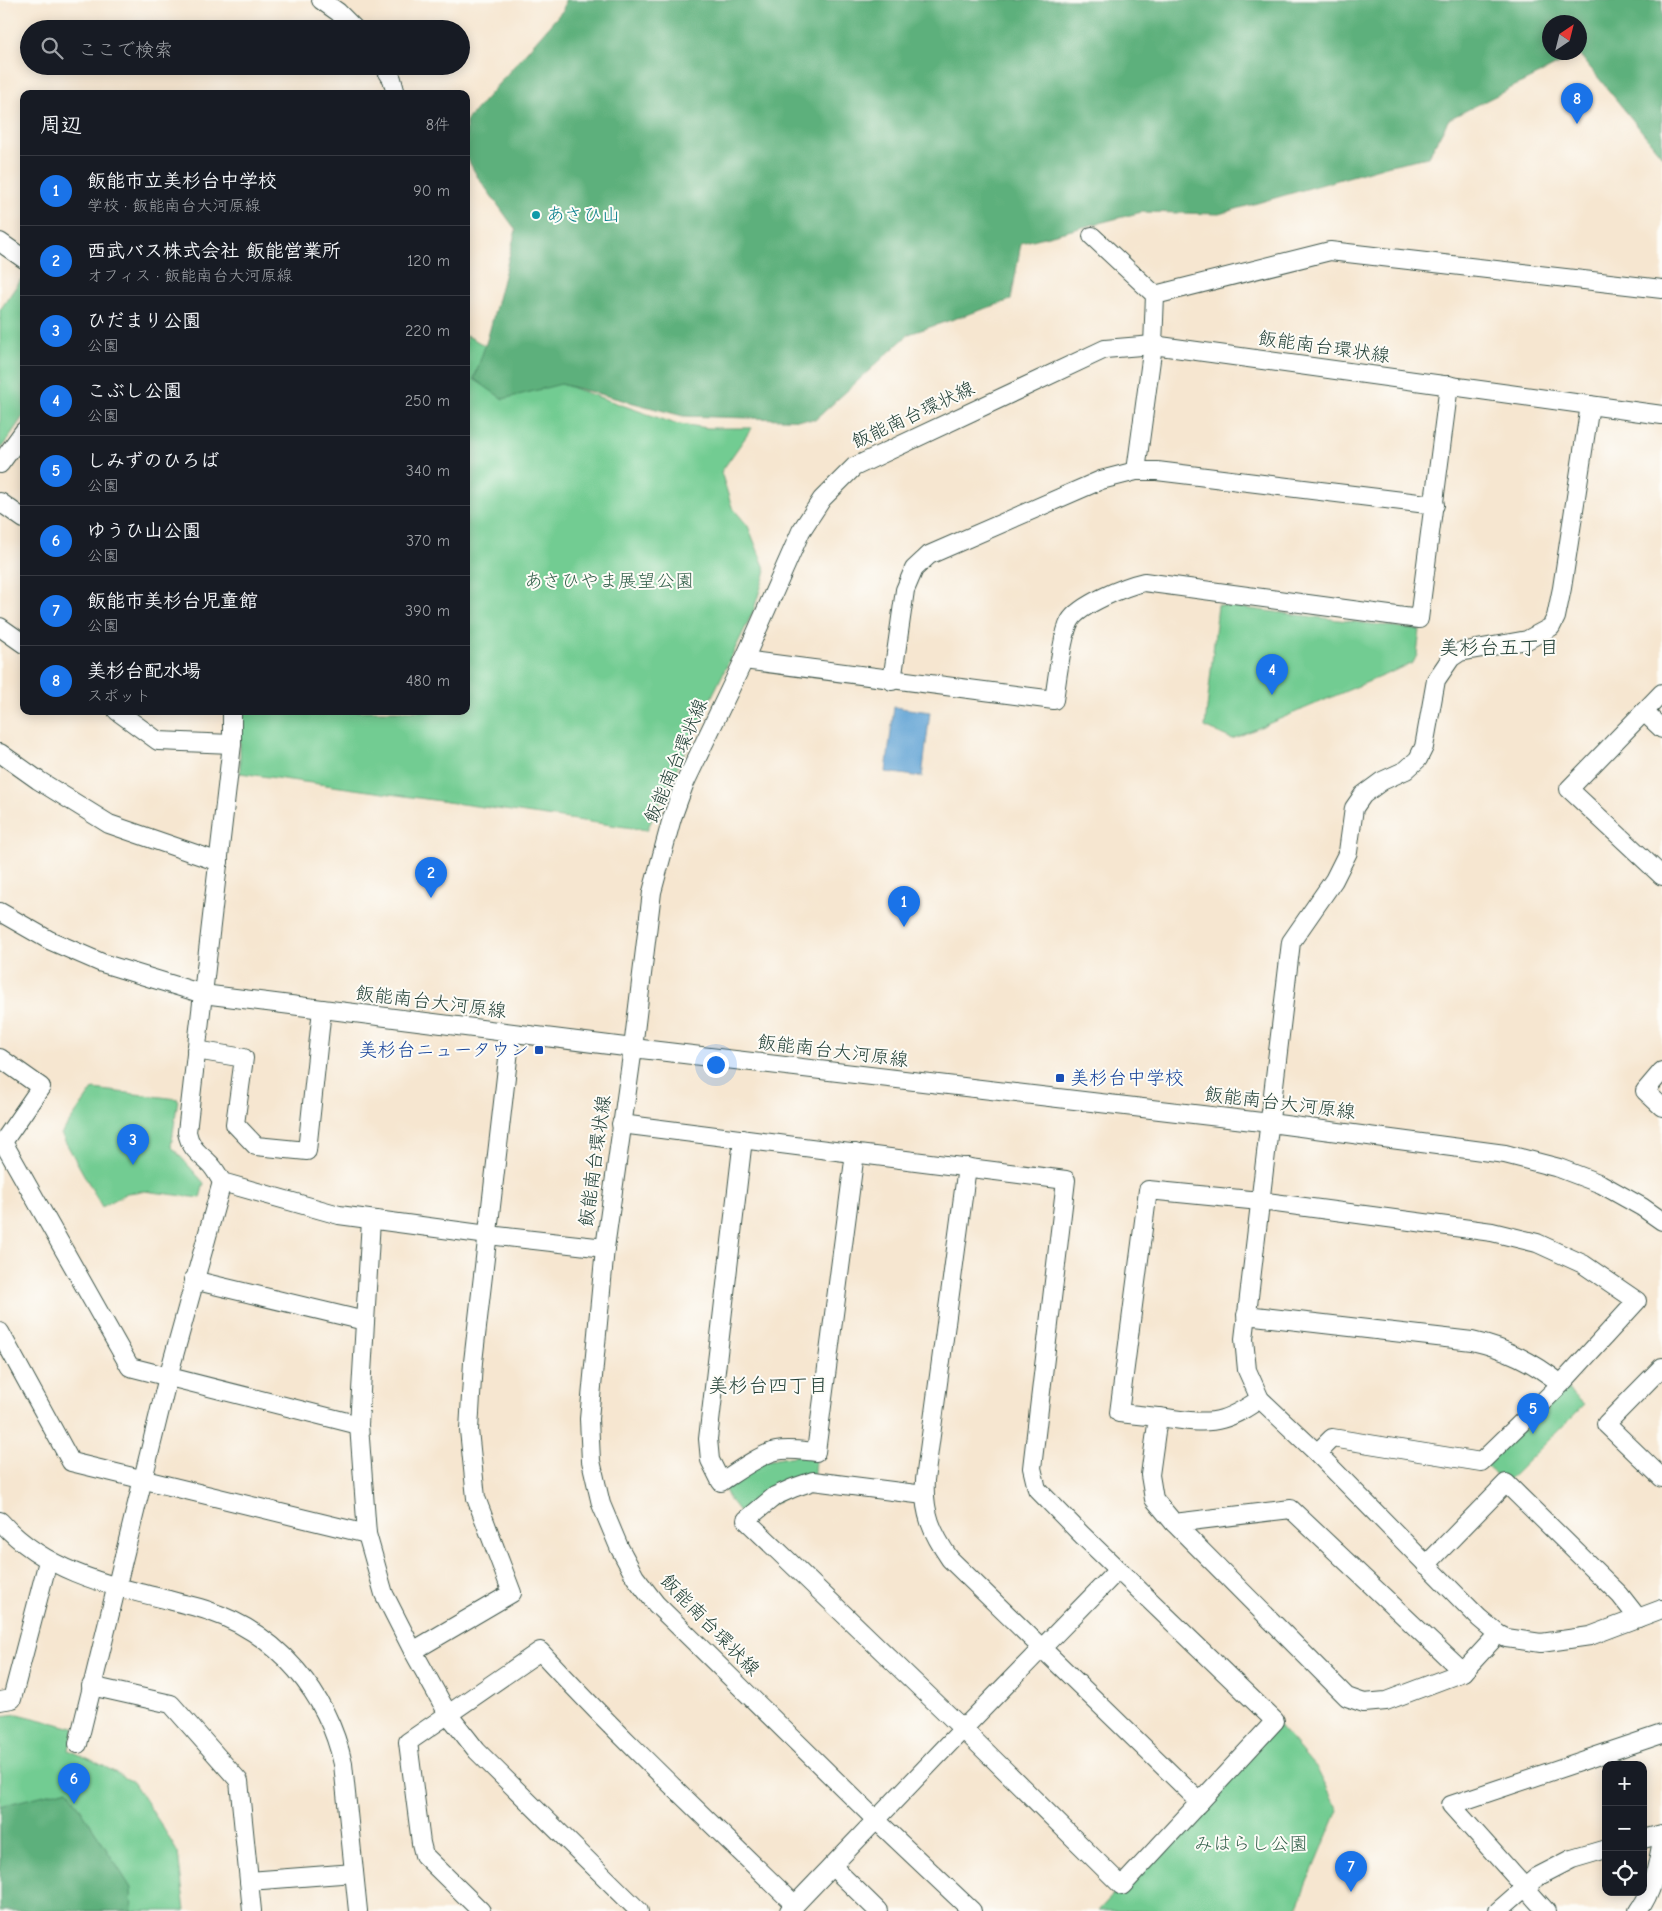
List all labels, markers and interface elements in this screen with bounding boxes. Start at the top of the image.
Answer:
north arrow [1542,15,1587,60]
search box [20,20,470,75]
icon: search [38,34,66,62]
text: ここで検索 [78,39,173,61]
pin: 8 [1561,83,1593,124]
text: 周辺 [40,113,82,137]
text: 8件 [426,116,450,134]
text: 飯能市立美杉台中学校 [87,170,277,192]
text: 1 [53,182,59,200]
text: 90 m [413,182,450,200]
text: 学校 · 飯能南台大河原線 [87,197,261,215]
place label: あさひ山 [546,204,621,226]
marker: あさひ山 [530,209,542,221]
text: 西武バス株式会社 飯能営業所 [87,240,341,262]
text: 2 [52,252,60,270]
text: 120 m [407,252,450,270]
text: オフィス · 飯能南台大河原線 [87,267,293,285]
text: ひだまり公園 [87,310,201,332]
text: 3 [52,322,60,340]
text: 220 m [405,322,450,340]
street label: 飯能南台環状線 [1257,327,1391,367]
text: 公園 [87,337,119,355]
street label: 飯能南台環状線 [848,377,978,453]
text: こぶし公園 [87,380,182,402]
text: 4 [52,392,60,410]
text: 250 m [405,392,450,410]
text: 公園 [87,407,119,425]
text: しみずのひろば [87,450,220,472]
text: 5 [52,462,60,480]
text: 340 m [406,462,450,480]
text: 公園 [87,477,119,495]
text: ゆうひ山公園 [87,520,201,542]
text: 6 [52,532,60,550]
text: 370 m [406,532,450,550]
text: 公園 [87,547,119,565]
park label: あさひやま展望公園 [524,570,694,592]
text: 飯能市美杉台児童館 [87,590,258,612]
text: 7 [52,602,60,620]
text: 390 m [405,602,450,620]
text: 公園 [87,617,119,635]
district label: 美杉台五丁目 [1439,636,1559,659]
pin: 4 [1256,654,1288,695]
text: 美杉台配水場 [87,660,201,682]
text: 8 [52,672,60,690]
text: 480 m [406,672,450,690]
text: スポット [87,687,151,705]
street label: 飯能南台環状線 [640,695,712,827]
pin: 2 [415,857,447,898]
pin: 1 [888,886,920,927]
street label: 飯能南台大河原線 [354,982,508,1022]
street label: 飯能南台大河原線 [756,1031,910,1071]
place label: 美杉台ニュータウン [358,1039,529,1061]
marker: 美杉台ニュータウン [533,1044,545,1056]
your location [703,1052,729,1078]
place label: 美杉台中学校 [1070,1067,1184,1089]
marker: 美杉台中学校 [1054,1072,1066,1084]
street label: 飯能南台大河原線 [1203,1083,1357,1123]
street label: 飯能南台環状線 [575,1094,615,1228]
pin: 3 [117,1124,149,1165]
district label: 美杉台四丁目 [708,1374,828,1397]
pin: 5 [1517,1393,1549,1434]
street label: 飯能南台環状線 [656,1570,764,1680]
map controls [1602,1761,1647,1896]
button: + [1602,1761,1647,1806]
pin: 6 [58,1763,90,1804]
button: − [1602,1806,1647,1851]
park label: みはらし公園 [1194,1833,1308,1855]
pin: 7 [1335,1851,1367,1892]
button: locate [1602,1851,1647,1896]

